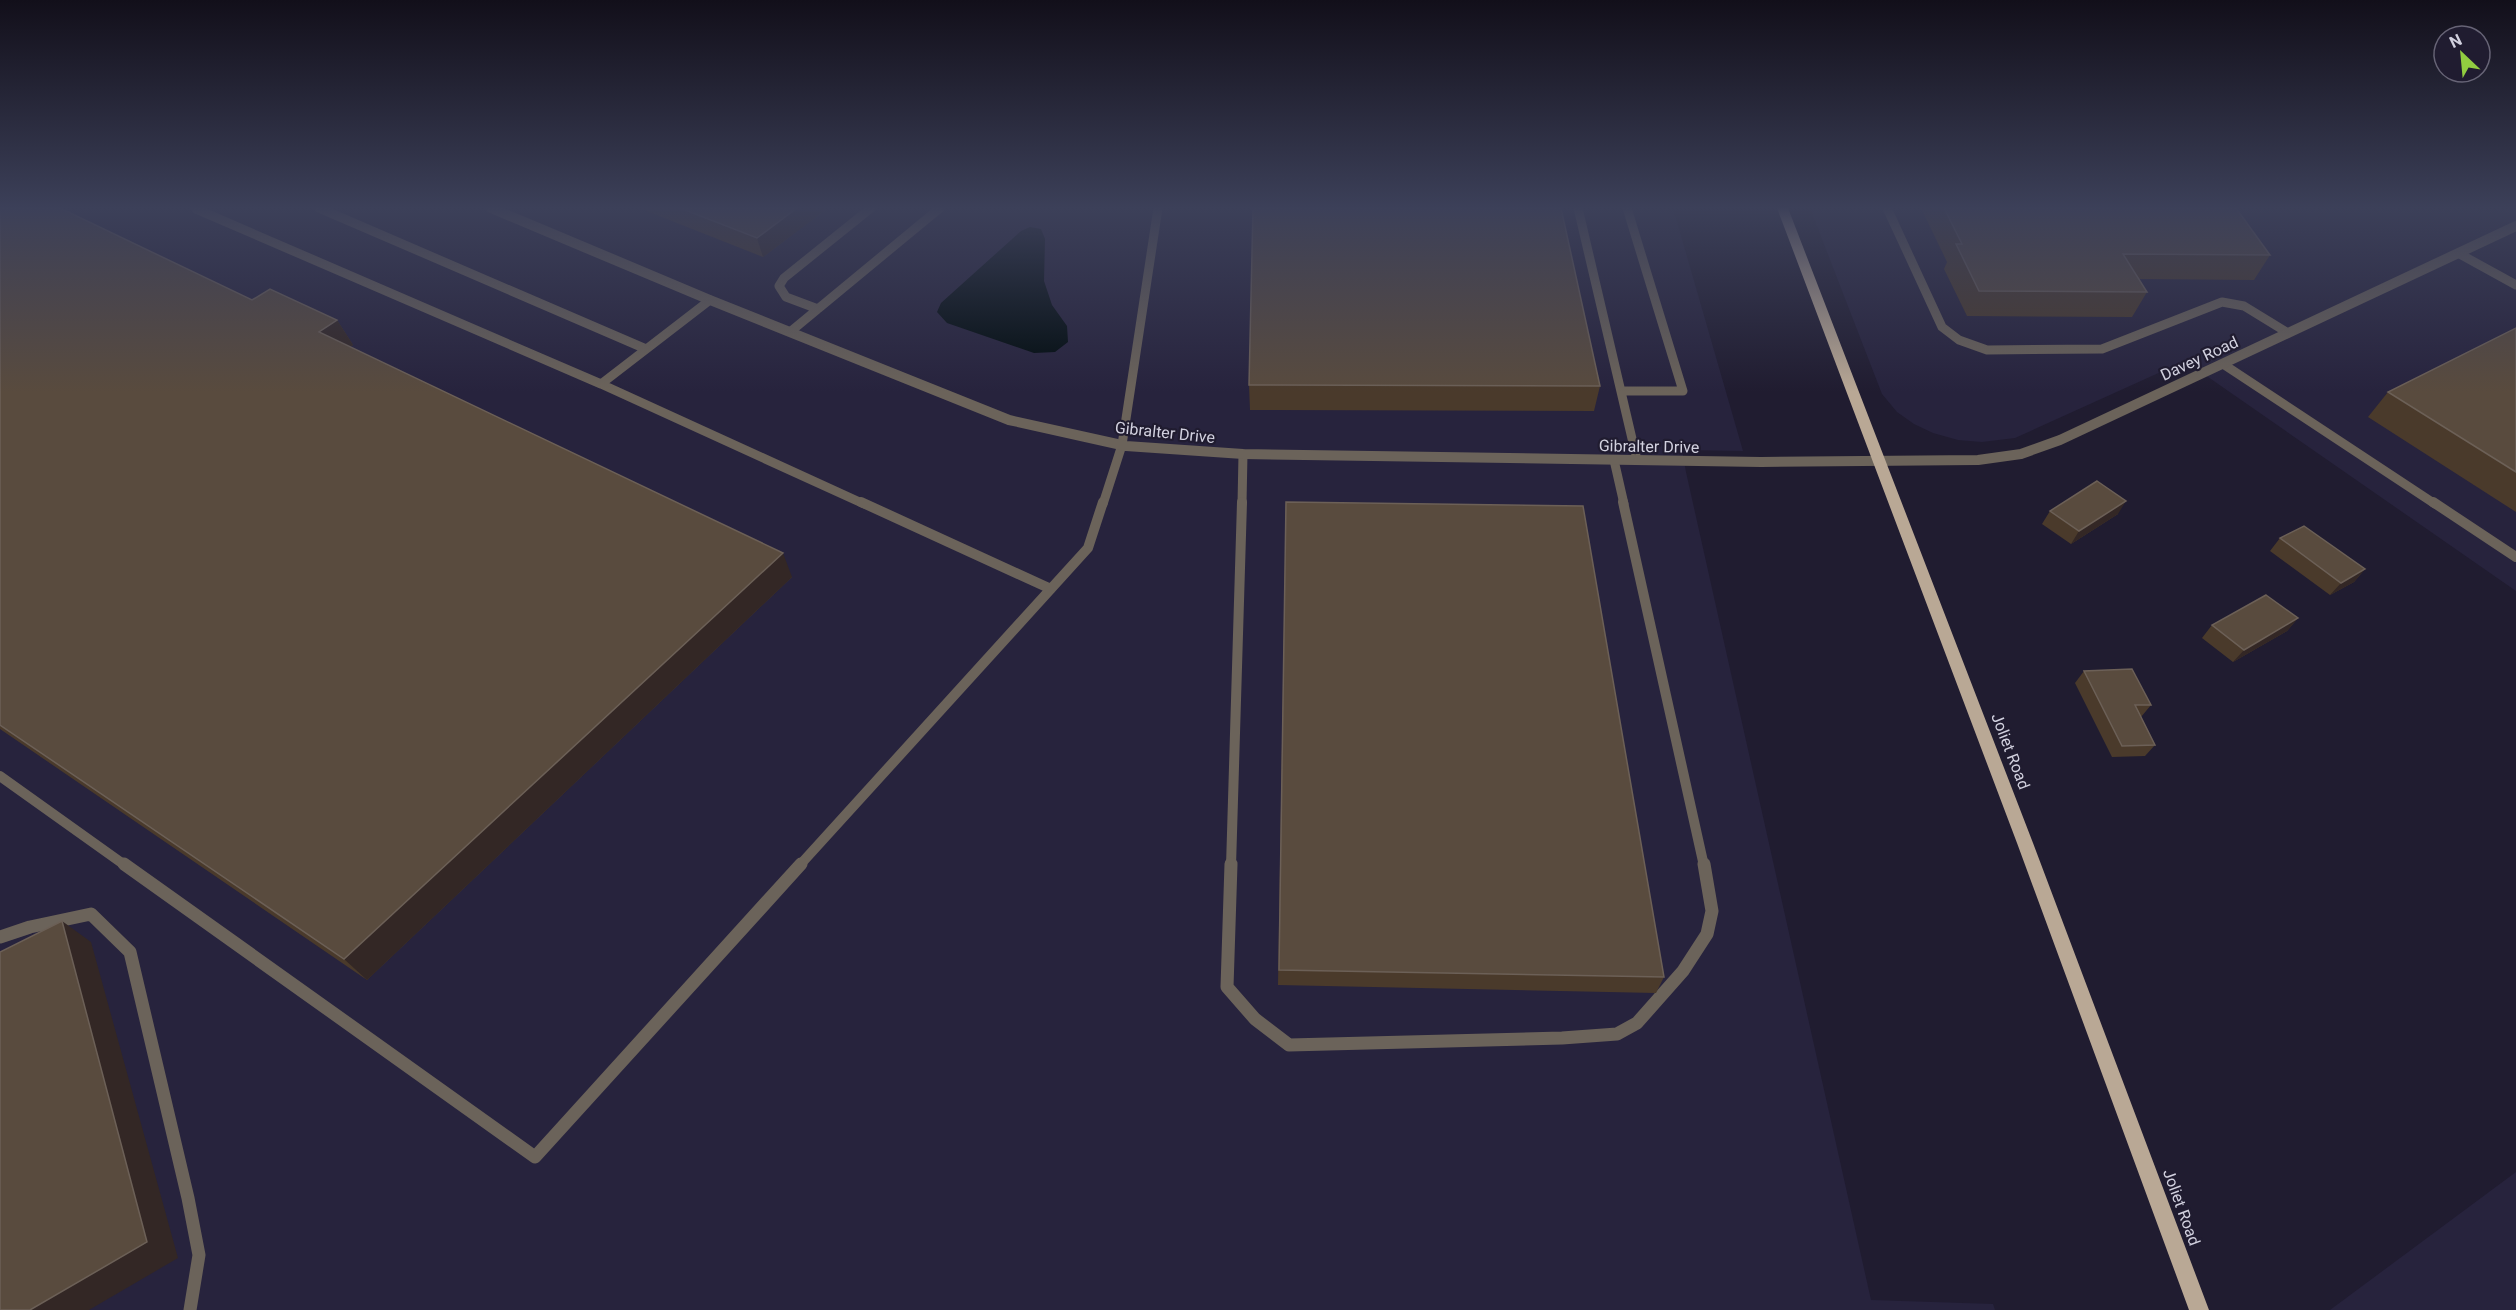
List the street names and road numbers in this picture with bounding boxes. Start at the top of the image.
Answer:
street label: Davey Road [2157,332,2241,385]
street label: Gibralter Drive [1114,418,1216,447]
street label: Gibralter Drive [1599,436,1699,457]
street label: Joliet Road [1987,710,2034,792]
street label: Joliet Road [2159,1166,2204,1248]

